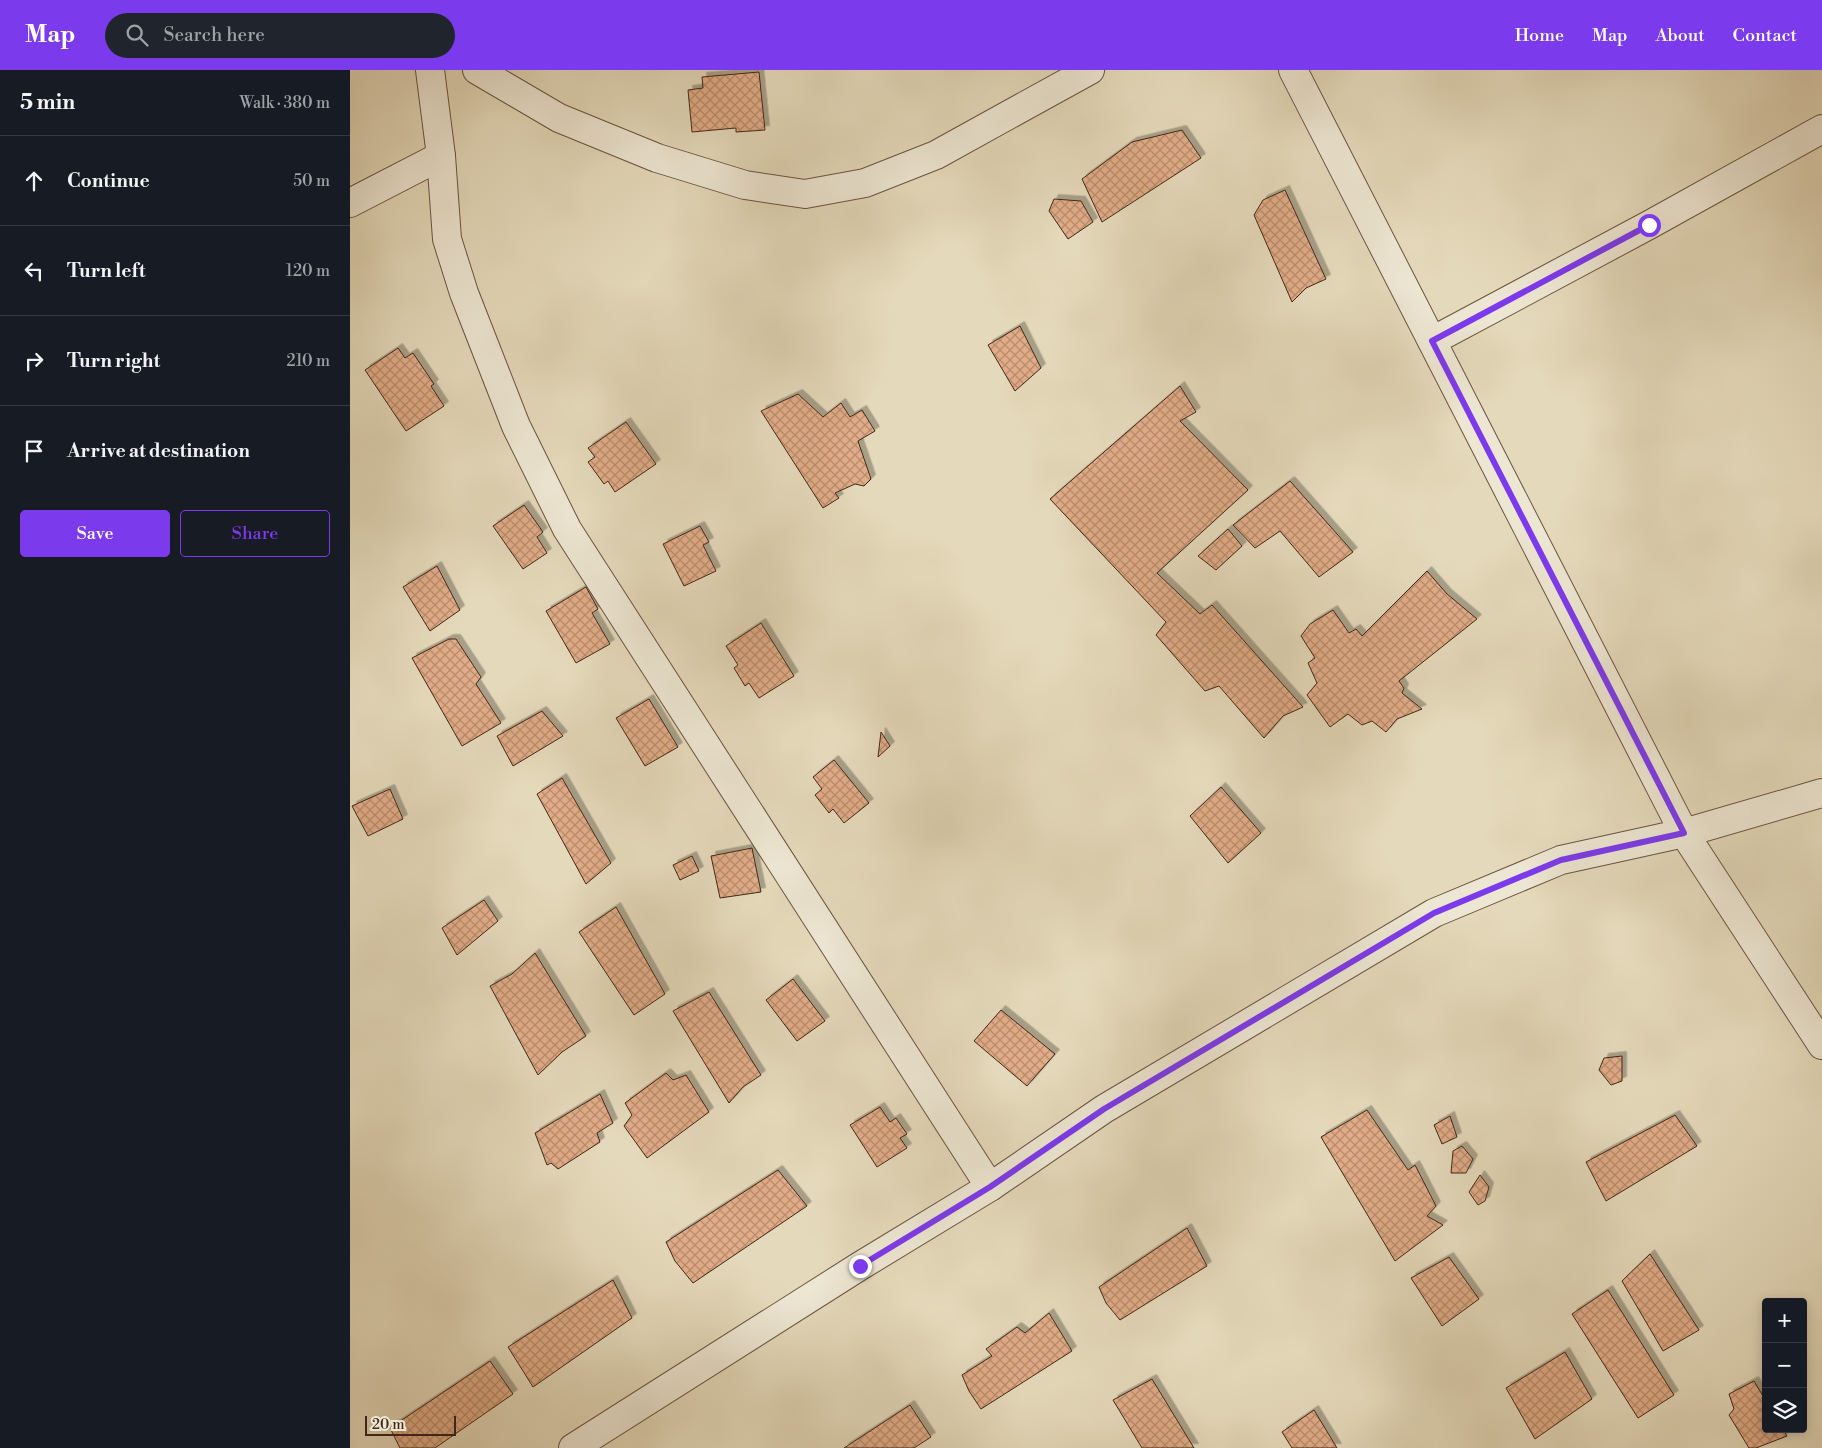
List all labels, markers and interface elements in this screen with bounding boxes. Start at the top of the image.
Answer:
search box [105,13,455,58]
text: Map [25,20,75,50]
icon: search [123,21,151,49]
text: Search here [163,23,265,47]
text: Home [1515,24,1564,47]
text: Map [1592,24,1628,47]
text: About [1656,24,1705,47]
text: Contact [1733,24,1797,47]
text: 5 min [20,90,75,116]
text: Walk · 380 m [240,93,330,113]
icon: ahead [20,167,48,195]
text: Continue [67,169,150,193]
text: 50 m [293,171,330,191]
route start [1638,214,1661,237]
icon: left [20,257,48,285]
text: Turn left [67,259,146,283]
text: 120 m [286,261,330,281]
icon: right [20,347,48,375]
text: Turn right [67,349,160,373]
text: 210 m [286,351,330,371]
icon: arrive [20,437,48,465]
text: Arrive at destination [67,439,250,463]
button: Save [20,510,170,557]
button: Share [180,510,330,557]
route end [849,1255,872,1278]
map controls [1762,1298,1807,1433]
button: + [1762,1298,1807,1343]
button: − [1762,1343,1807,1388]
button: layers [1762,1388,1807,1433]
scale bar [365,1413,456,1436]
text: 20 m [372,1416,404,1434]

